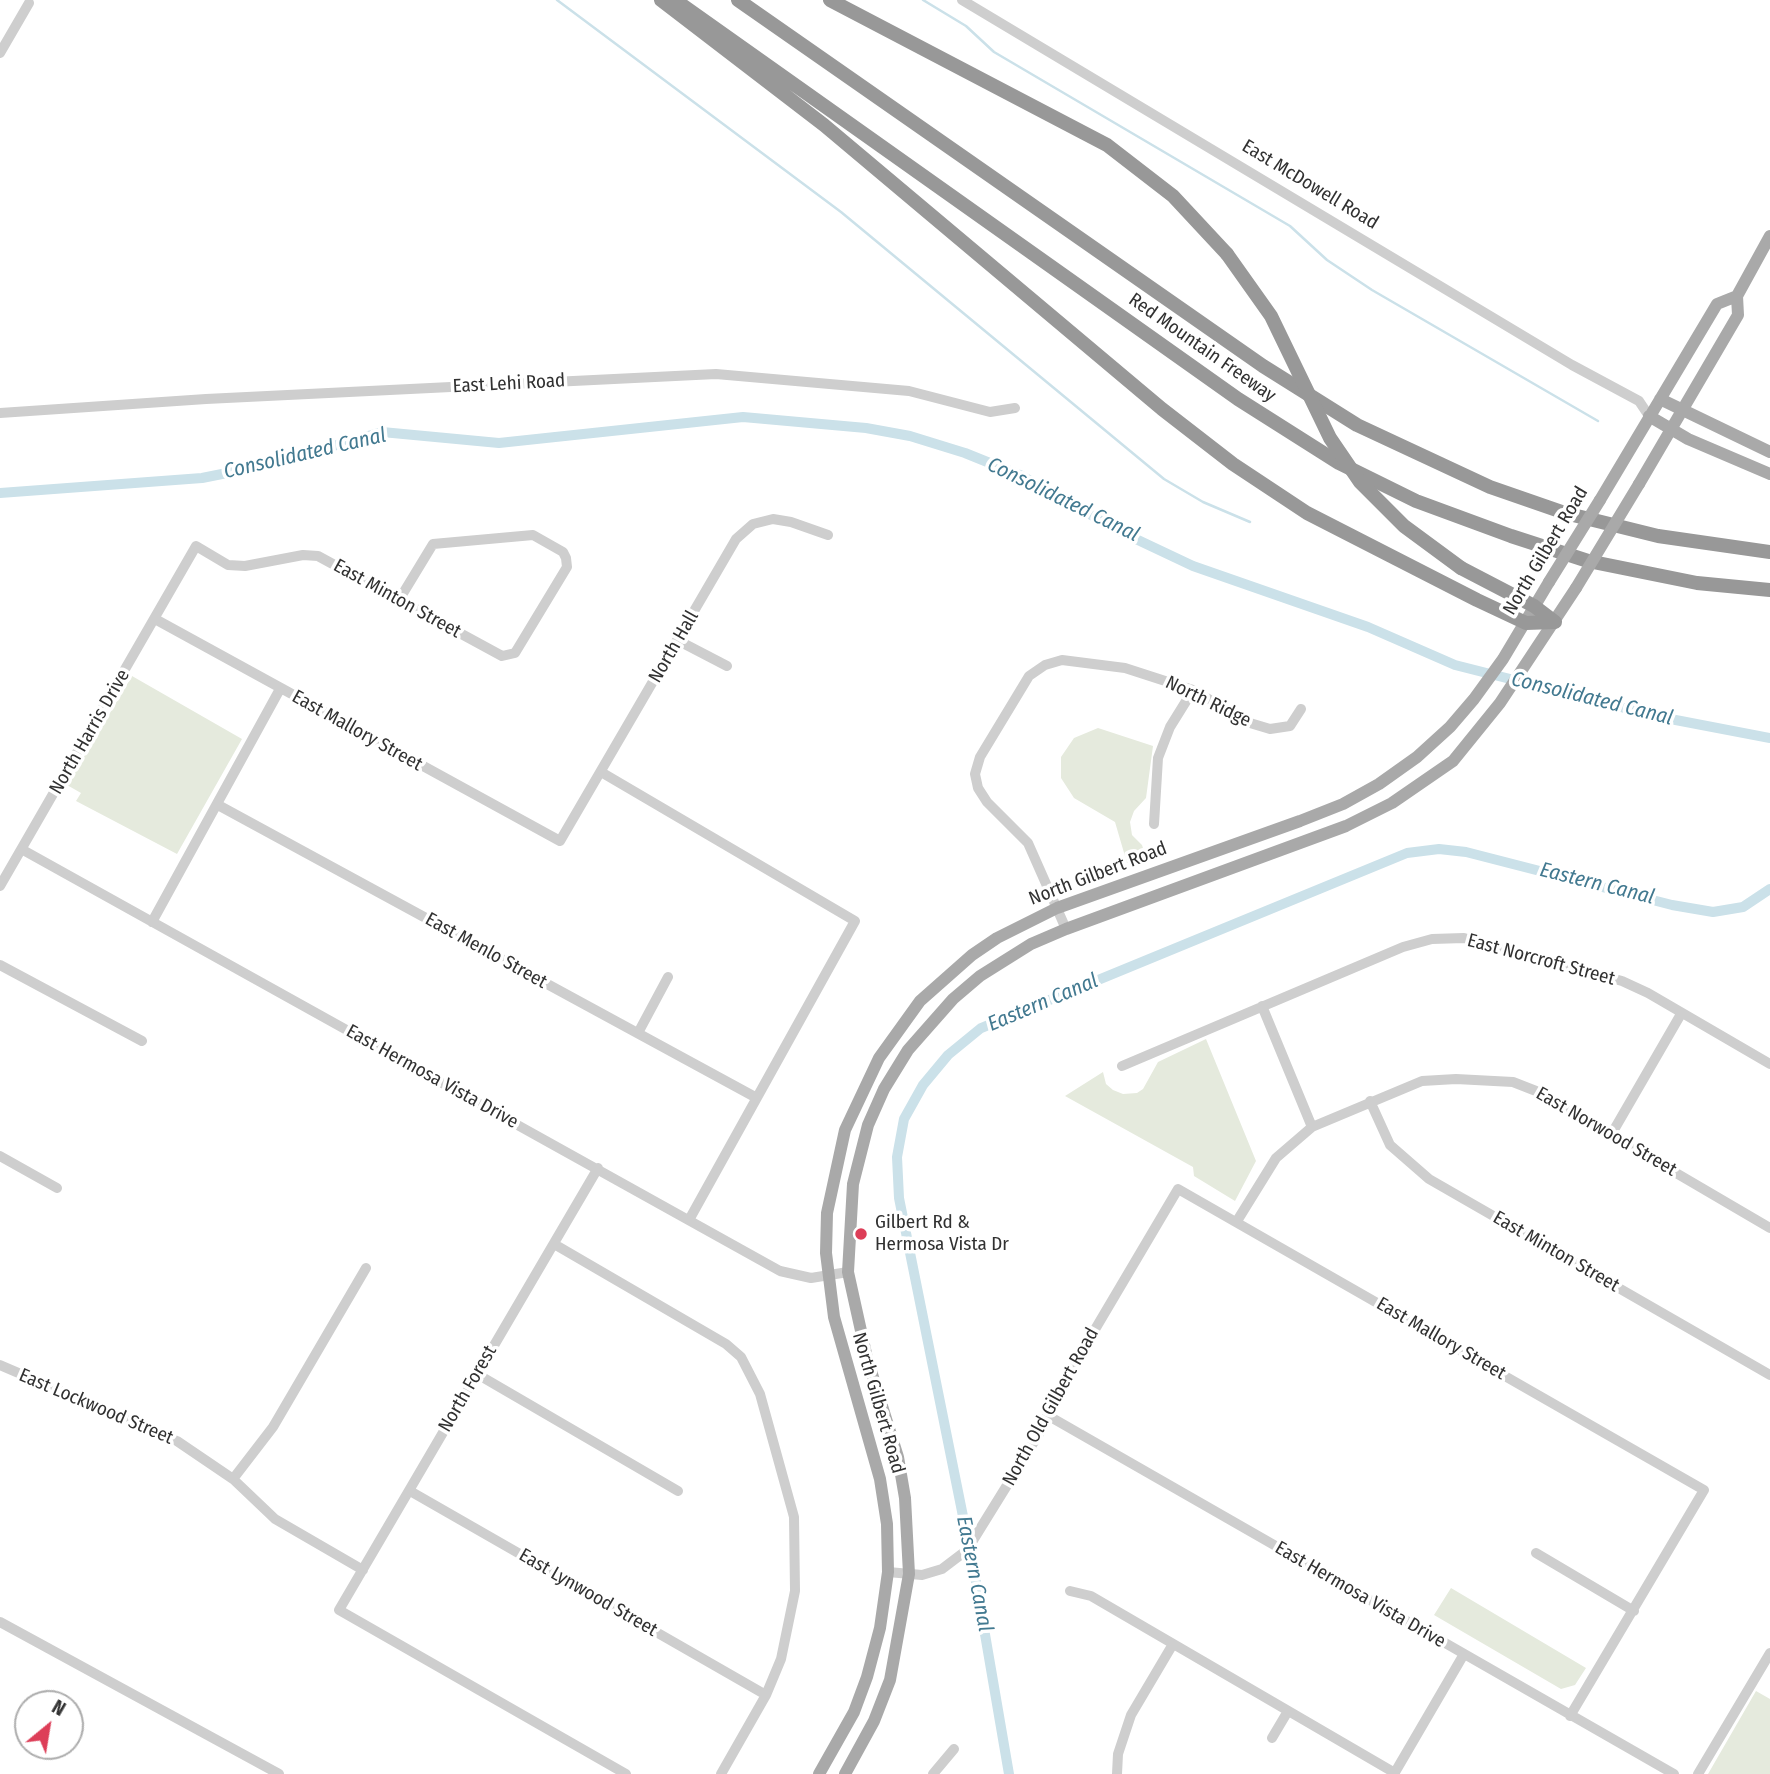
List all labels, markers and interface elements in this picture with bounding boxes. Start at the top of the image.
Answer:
street label: East McDowell Road [1238,135,1382,235]
street label: Red Mountain Freeway [1124,289,1280,407]
street label: East Lehi Road [452,370,566,398]
water label: Consolidated Canal [221,423,389,485]
water label: Consolidated Canal [983,452,1143,548]
street label: North Gilbert Road [1499,483,1593,619]
street label: East Minton Street [329,555,465,643]
street label: North Hall [644,607,704,687]
street label: North Harris Drive [45,665,135,799]
water label: Consolidated Canal [1509,667,1675,731]
street label: North Ridge [1162,672,1254,732]
street label: East Mallory Street [288,686,426,776]
street label: North Gilbert Road [1026,837,1170,911]
water label: Eastern Canal [1537,858,1657,910]
street label: East Menlo Street [421,908,551,994]
street label: East Norcroft Street [1465,929,1617,991]
water label: Eastern Canal [984,968,1102,1038]
street label: East Hermosa Vista Drive [342,1020,522,1134]
street label: East Norwood Street [1532,1082,1680,1182]
street label: East Minton Street [1489,1207,1623,1297]
place label: Gilbert Rd & Hermosa Vista Dr [875,1212,1009,1256]
marker: Gilbert Rd & Hermosa Vista Dr [853,1226,869,1242]
street label: East Mallory Street [1372,1293,1510,1385]
street label: North Old Gilbert Road [998,1324,1104,1490]
street label: North Gilbert Road [847,1330,909,1476]
street label: North Forest [434,1342,502,1436]
street label: East Lockwood Street [15,1364,177,1450]
water label: Eastern Canal [950,1514,998,1634]
street label: East Hermosa Vista Drive [1271,1537,1449,1653]
street label: East Lynwood Street [515,1544,661,1642]
north arrow [14,1690,84,1760]
text: N [48,1695,69,1721]

